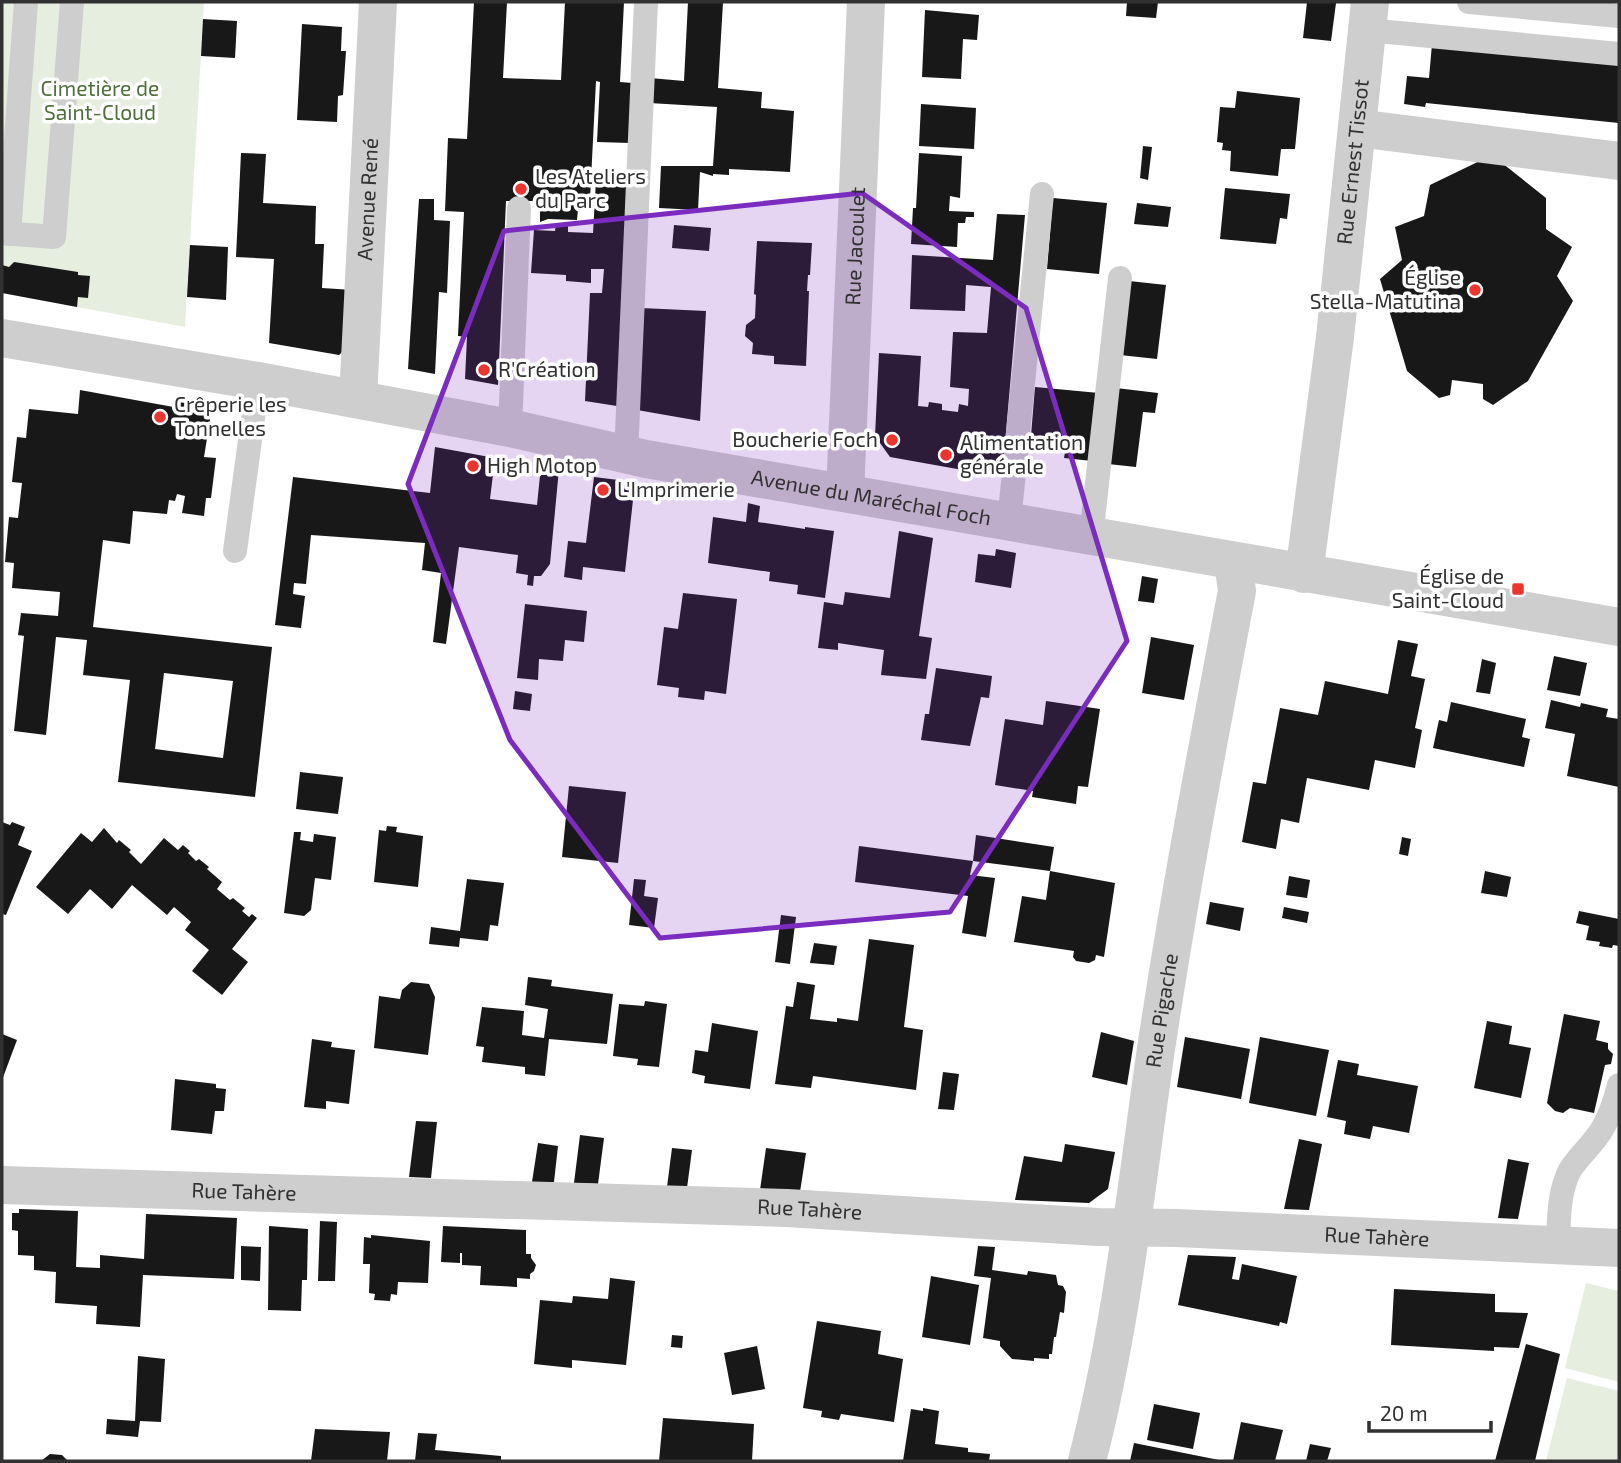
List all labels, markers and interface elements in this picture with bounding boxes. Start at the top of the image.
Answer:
park label: Cimetière de Saint-Cloud [41,75,159,124]
street label: Rue Ernest Tissot [1331,78,1373,246]
street label: Avenue René [351,137,382,261]
place label: Les Ateliers du Parc [535,163,646,212]
marker: Les Ateliers du Parc [513,181,529,197]
street label: Rue Jacoulet [839,186,869,306]
place label: Église Stella-Matutina [1310,264,1461,313]
marker: Église Stella-Matutina [1467,282,1483,298]
place label: R'Création [498,356,596,381]
marker: R'Création [476,362,492,378]
place label: Crêperie les Tonnelles [174,391,287,440]
marker: Crêperie les Tonnelles [152,409,168,425]
place label: Boucherie Foch [732,426,878,451]
place label: Alimentation générale [960,429,1083,478]
marker: Boucherie Foch [884,432,900,448]
marker: Alimentation générale [938,447,954,463]
place label: High Motop [487,452,597,477]
marker: High Motop [465,458,481,474]
street label: Avenue du Maréchal Foch [750,463,993,529]
place label: L'Imprimerie [617,476,735,501]
marker: L'Imprimerie [595,482,611,498]
place label: Église de Saint-Cloud [1392,563,1504,612]
marker: Église de Saint-Cloud [1510,581,1526,597]
street label: Rue Pigache [1139,951,1182,1069]
street label: Rue Tahère [191,1177,297,1205]
street label: Rue Tahère [757,1193,863,1224]
street label: Rue Tahère [1324,1221,1430,1250]
scale bar [1369,1390,1492,1434]
text: 20 m [1380,1400,1428,1425]

